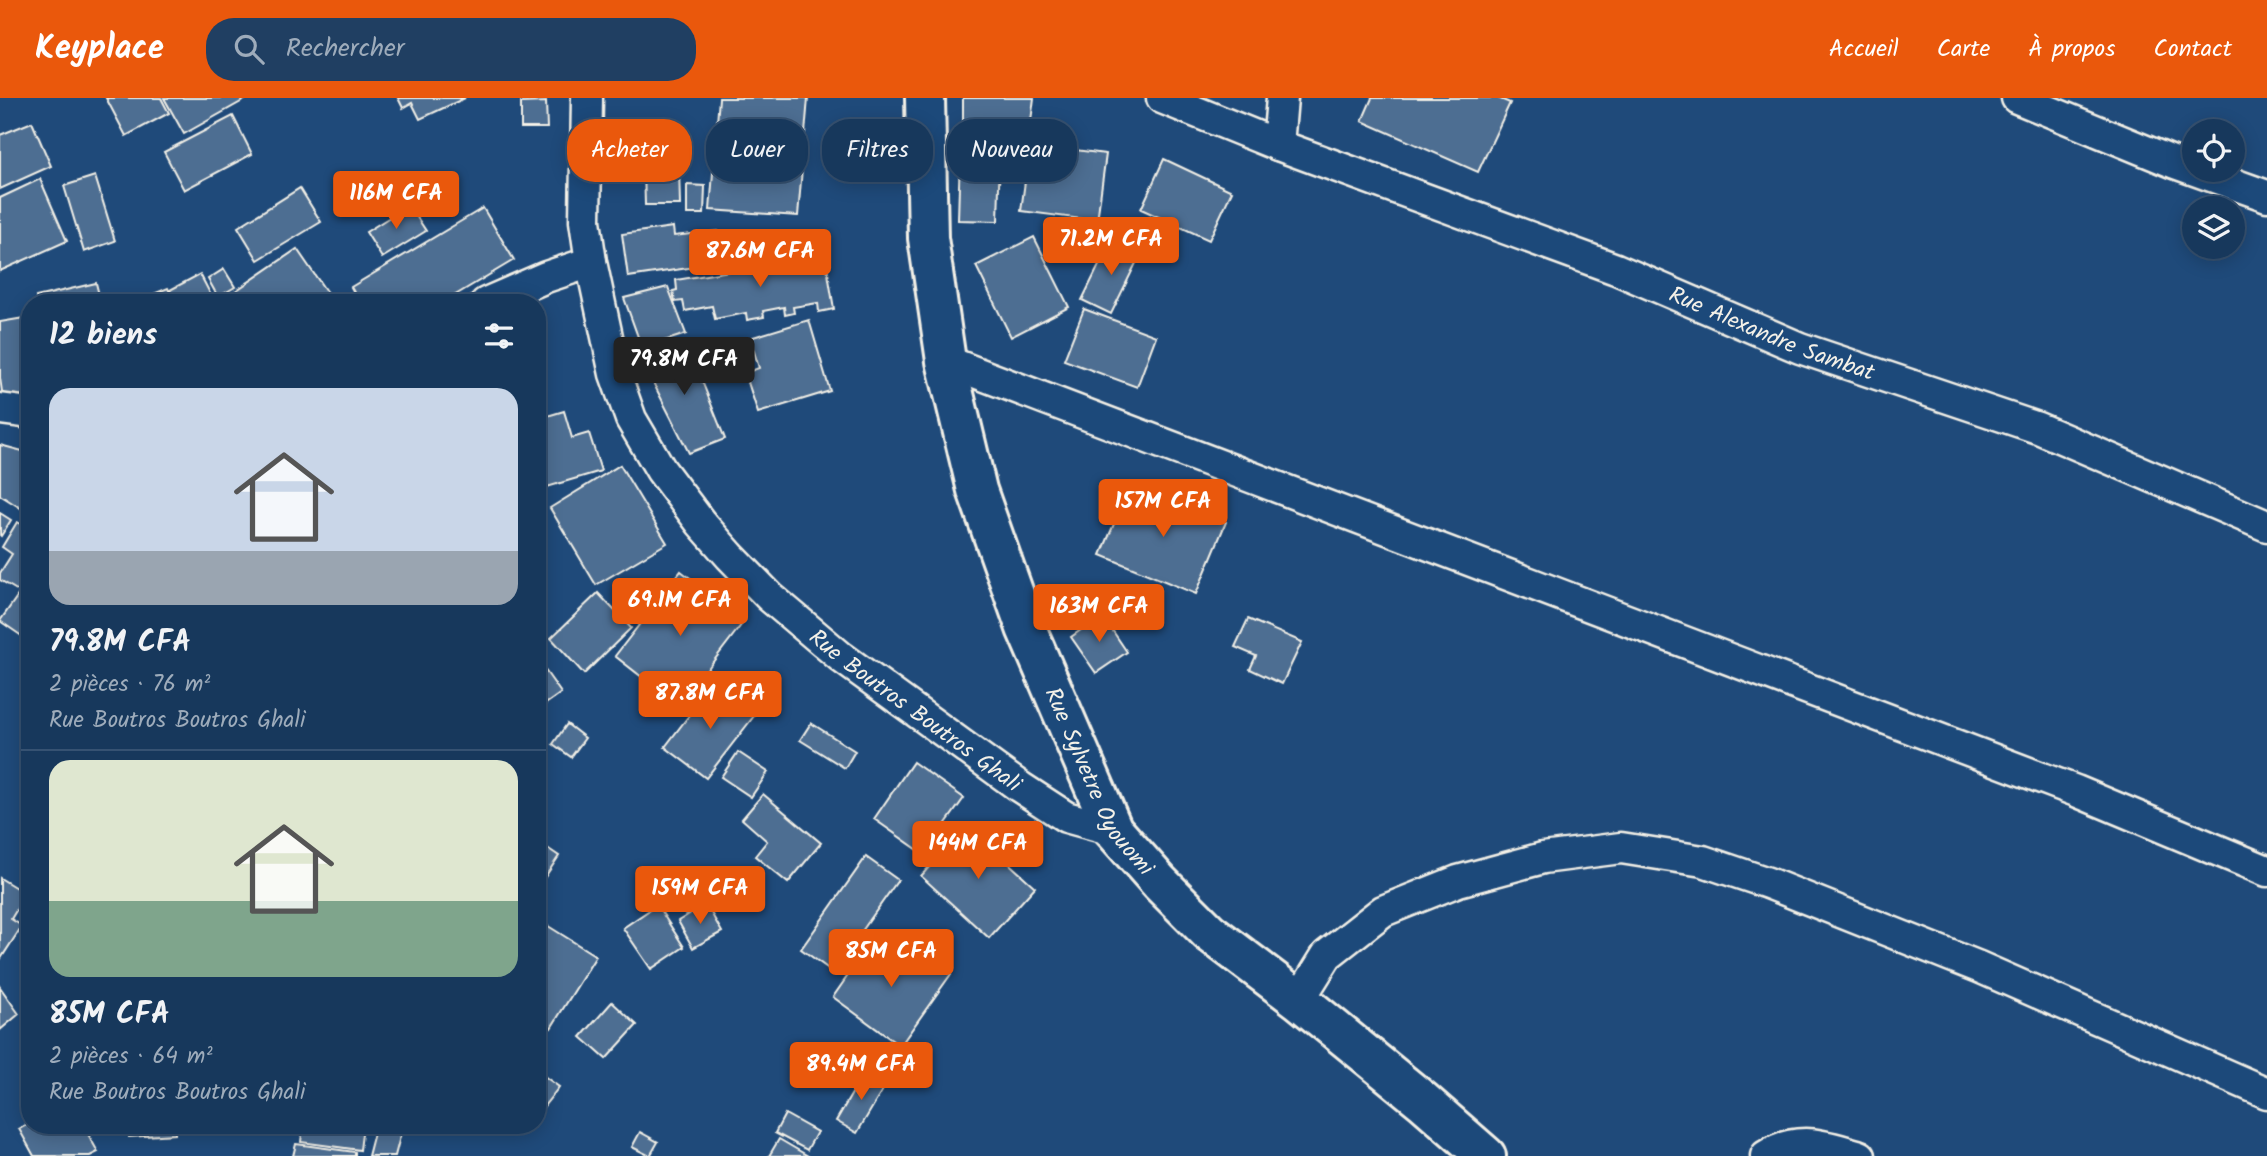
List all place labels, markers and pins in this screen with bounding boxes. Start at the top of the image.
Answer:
pin: 116M CFA [324,172,468,231]
pin: 71.2M CFA [1031,218,1191,277]
pin: 87.6M CFA [680,230,840,289]
pin: 79.8M CFA [604,338,764,397]
pin: 157M CFA [1091,480,1235,539]
pin: 69.1M CFA [600,578,760,638]
pin: 163M CFA [1027,584,1171,644]
pin: 87.8M CFA [630,672,790,731]
pin: 144M CFA [906,822,1050,881]
pin: 159M CFA [628,866,772,926]
pin: 85M CFA [826,930,956,989]
pin: 89.4M CFA [781,1042,941,1102]

